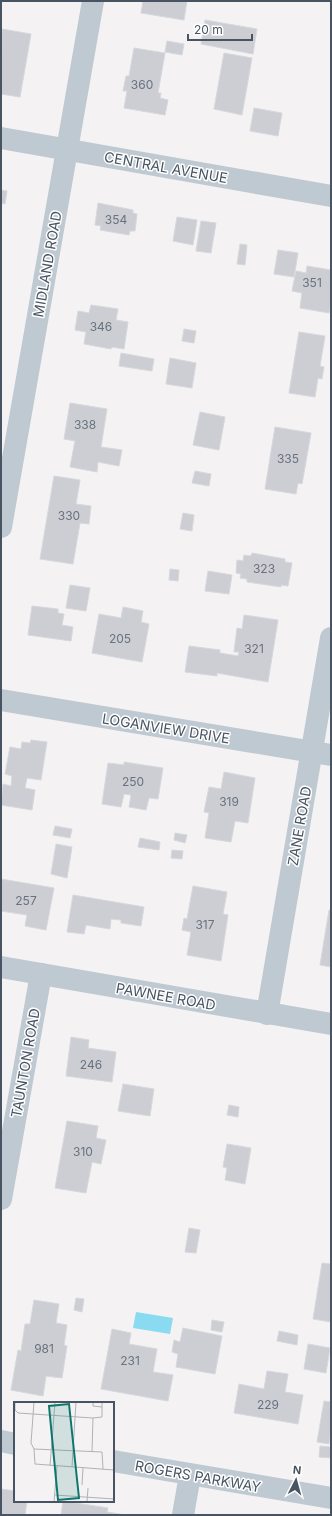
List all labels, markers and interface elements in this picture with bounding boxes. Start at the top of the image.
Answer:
scale bar [188,16,252,42]
text: 20 m [194,22,223,37]
house number: 360 [131,77,153,92]
street label: CENTRAL AVENUE [103,148,229,186]
street label: MIDLAND ROAD [29,209,65,319]
house number: 354 [105,212,127,227]
house number: 351 [302,275,322,290]
house number: 346 [90,319,112,334]
house number: 338 [74,417,96,432]
house number: 335 [277,451,299,466]
house number: 330 [58,508,80,523]
house number: 323 [253,561,275,576]
house number: 205 [109,631,131,646]
house number: 321 [244,641,264,656]
street label: LOGANVIEW DRIVE [101,710,231,746]
house number: 250 [122,774,144,789]
street label: ZANE ROAD [284,785,314,867]
house number: 319 [219,794,239,809]
house number: 257 [15,893,37,908]
house number: 317 [195,917,215,932]
street label: PAWNEE ROAD [115,979,217,1013]
street label: TAUNTON ROAD [7,1007,43,1119]
house number: 246 [80,1057,102,1072]
house number: 310 [73,1144,93,1159]
house number: 981 [34,1341,54,1356]
house number: 231 [120,1353,140,1368]
house number: 229 [257,1397,279,1412]
inset map [14,1402,114,1502]
street label: ROGERS PARKWAY [134,1457,263,1496]
north arrow [276,1460,316,1500]
text: N [292,1463,302,1477]

